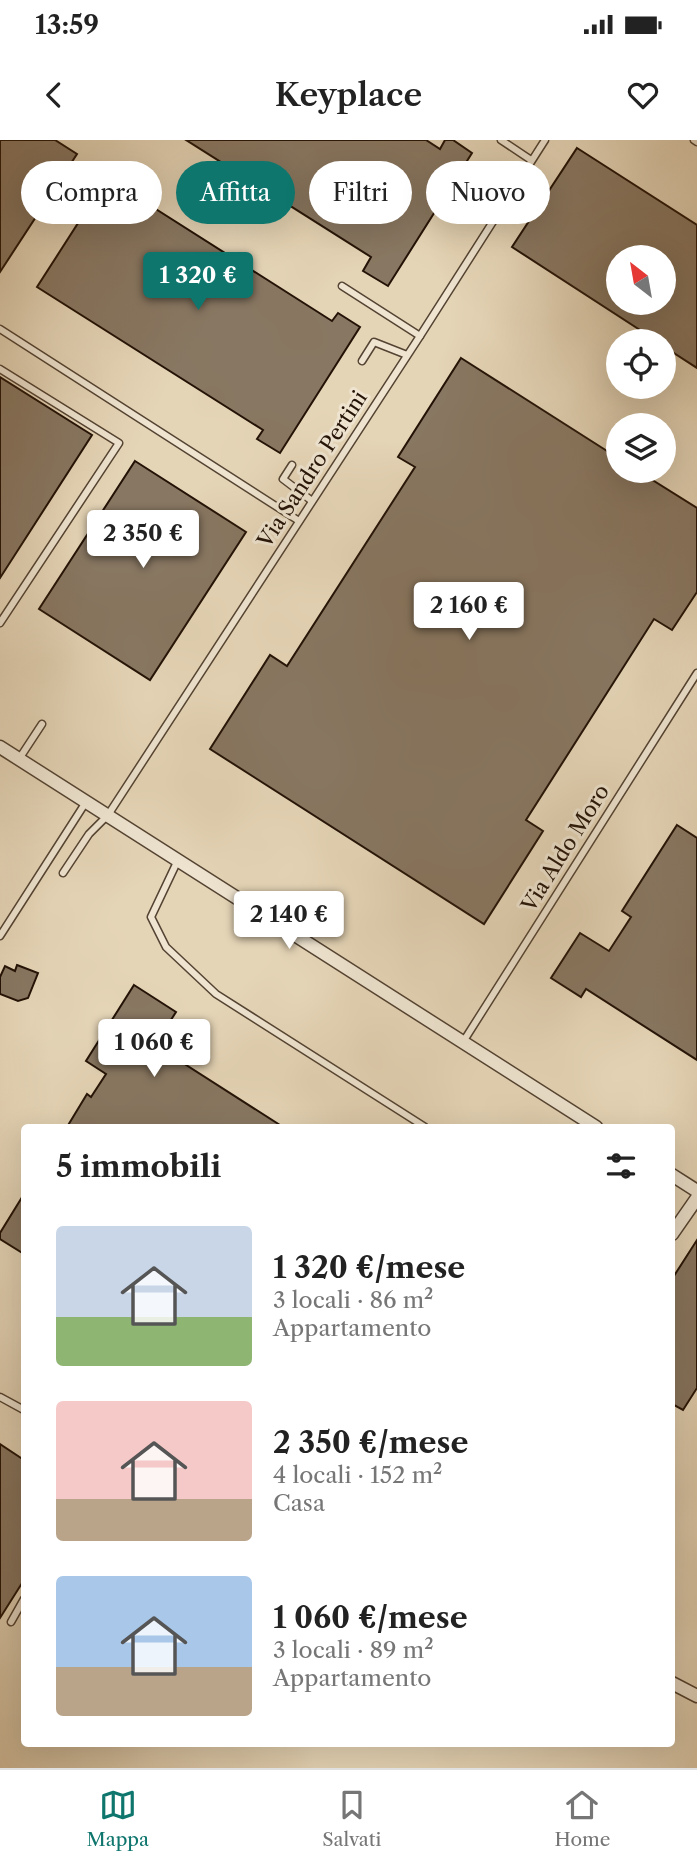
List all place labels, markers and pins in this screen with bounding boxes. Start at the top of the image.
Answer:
pin: 1 320 € [133,253,263,312]
pin: 2 350 € [78,510,208,570]
pin: 2 160 € [404,582,534,642]
pin: 2 140 € [224,892,354,951]
pin: 1 060 € [89,1020,219,1079]

